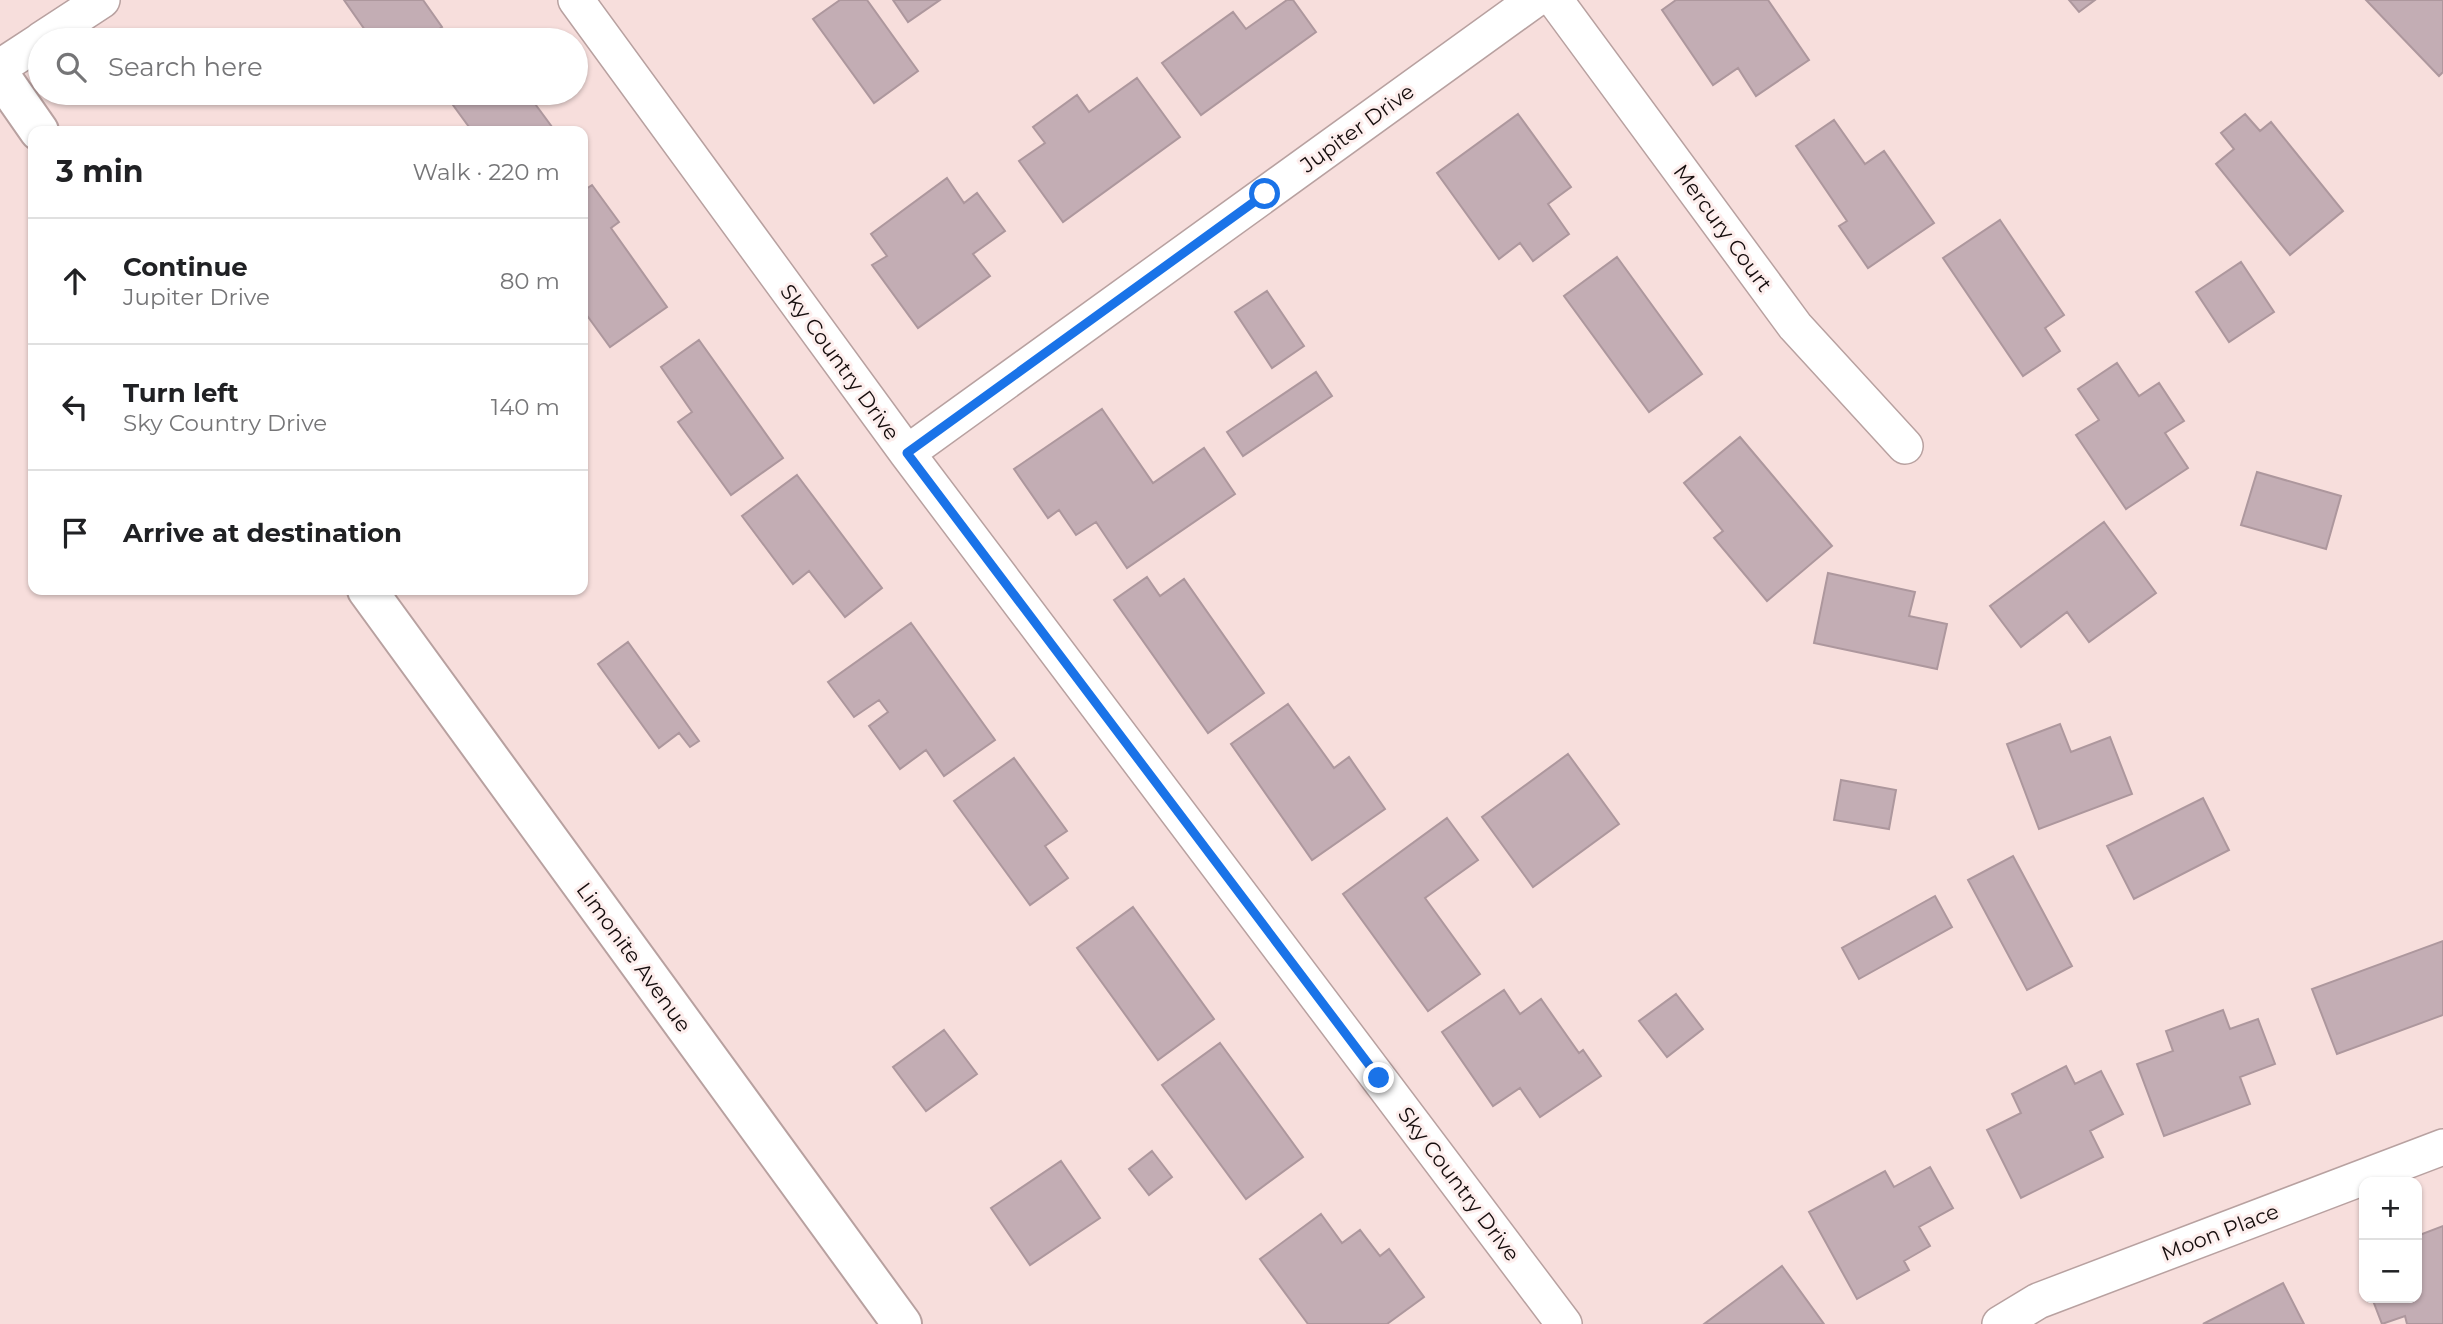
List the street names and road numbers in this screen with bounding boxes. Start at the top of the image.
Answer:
street label: Jupiter Drive [1295,78,1419,178]
street label: Mercury Court [1669,160,1777,296]
street label: Sky Country Drive [775,279,905,445]
street label: Limonite Avenue [571,877,697,1037]
street label: Sky Country Drive [1393,1102,1525,1266]
street label: Moon Place [2158,1198,2282,1266]

